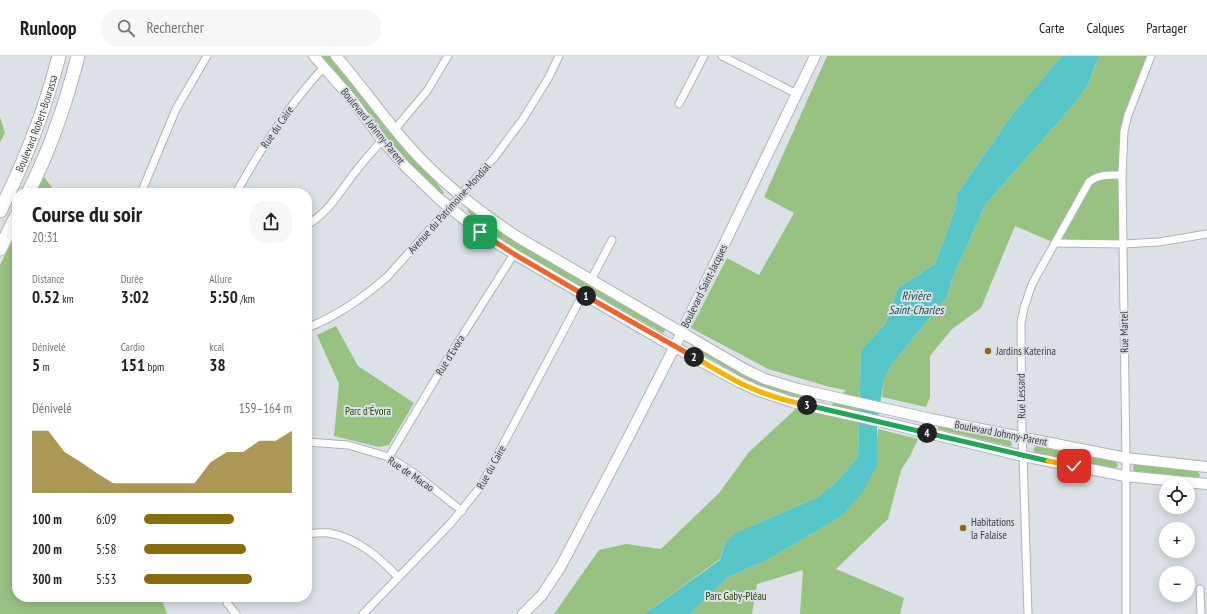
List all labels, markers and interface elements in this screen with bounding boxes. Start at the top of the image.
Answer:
search box [101,10,381,46]
text: Runloop [20,16,77,40]
icon: search [115,17,137,39]
text: Rechercher [147,18,204,37]
text: Carte [1039,19,1064,37]
text: Calques [1086,19,1124,37]
text: Partager [1146,19,1187,37]
street label: Boulevard Robert-Bourassa [12,73,60,174]
street label: Boulevard Johnny-Parent [338,85,408,167]
street label: Rue du Caire [257,103,297,151]
street label: Avenue du Patrimoine-Mondial [405,159,494,256]
text: Course du soir [32,200,142,228]
button: share [250,201,292,243]
pin [463,215,497,249]
icon: arrive [469,221,491,243]
text: 20:31 [32,229,58,246]
street label: Boulevard Saint-Jacques [678,242,730,330]
text: Distance [32,272,64,286]
text: Durée [121,272,143,286]
text: Allure [209,272,232,286]
text: 0.52 [32,286,60,308]
text: 3:02 [121,286,149,308]
text: 5:50 [209,286,238,308]
pin: 1 [576,286,596,306]
water label: Rivière Saint-Charles [889,288,945,317]
text: 1 [583,289,589,303]
text: km [60,292,74,306]
text: /km [238,292,255,306]
street label: Rue Martel [1117,311,1131,353]
street label: Rue d'Evora [432,332,468,378]
text: Dénivelé [32,340,65,354]
text: Cardio [121,340,145,354]
text: kcal [209,340,224,354]
place label: Jardins Katerina [995,344,1056,358]
marker: Jardins Katerina [983,346,993,356]
pin: 2 [684,347,704,367]
text: 2 [691,350,697,364]
text: 5 [32,354,40,376]
text: 151 [121,354,145,376]
text: 38 [209,354,226,376]
text: m [40,360,50,374]
text: bpm [145,360,164,374]
street label: Rue Lessard [1014,373,1028,419]
pin: 3 [797,395,817,415]
text: 3 [804,398,810,412]
text: Dénivelé [32,400,72,417]
text: 159–164 m [239,400,292,417]
park label: Parc d'Évora [345,404,391,418]
street label: Boulevard Johnny-Parent [953,417,1049,449]
pin: 4 [917,423,937,443]
text: 4 [924,426,930,440]
street label: Rue du Caire [473,442,509,491]
pin [1057,449,1091,483]
street label: Rue de Macao [385,453,437,495]
icon: check [1063,455,1085,477]
map controls [1159,478,1195,602]
button: locate [1159,478,1195,514]
text: 100 m [32,511,62,528]
text: 6:09 [96,511,116,528]
place label: Habitations la Falaise [971,515,1015,542]
button: + [1159,522,1195,558]
marker: Habitations la Falaise [958,523,968,533]
text: 200 m [32,541,62,558]
text: 5:58 [96,541,116,558]
button: − [1159,566,1195,602]
text: 300 m [32,571,62,588]
text: 5:53 [96,571,116,588]
park label: Parc Gaby-Pléau [705,589,767,603]

